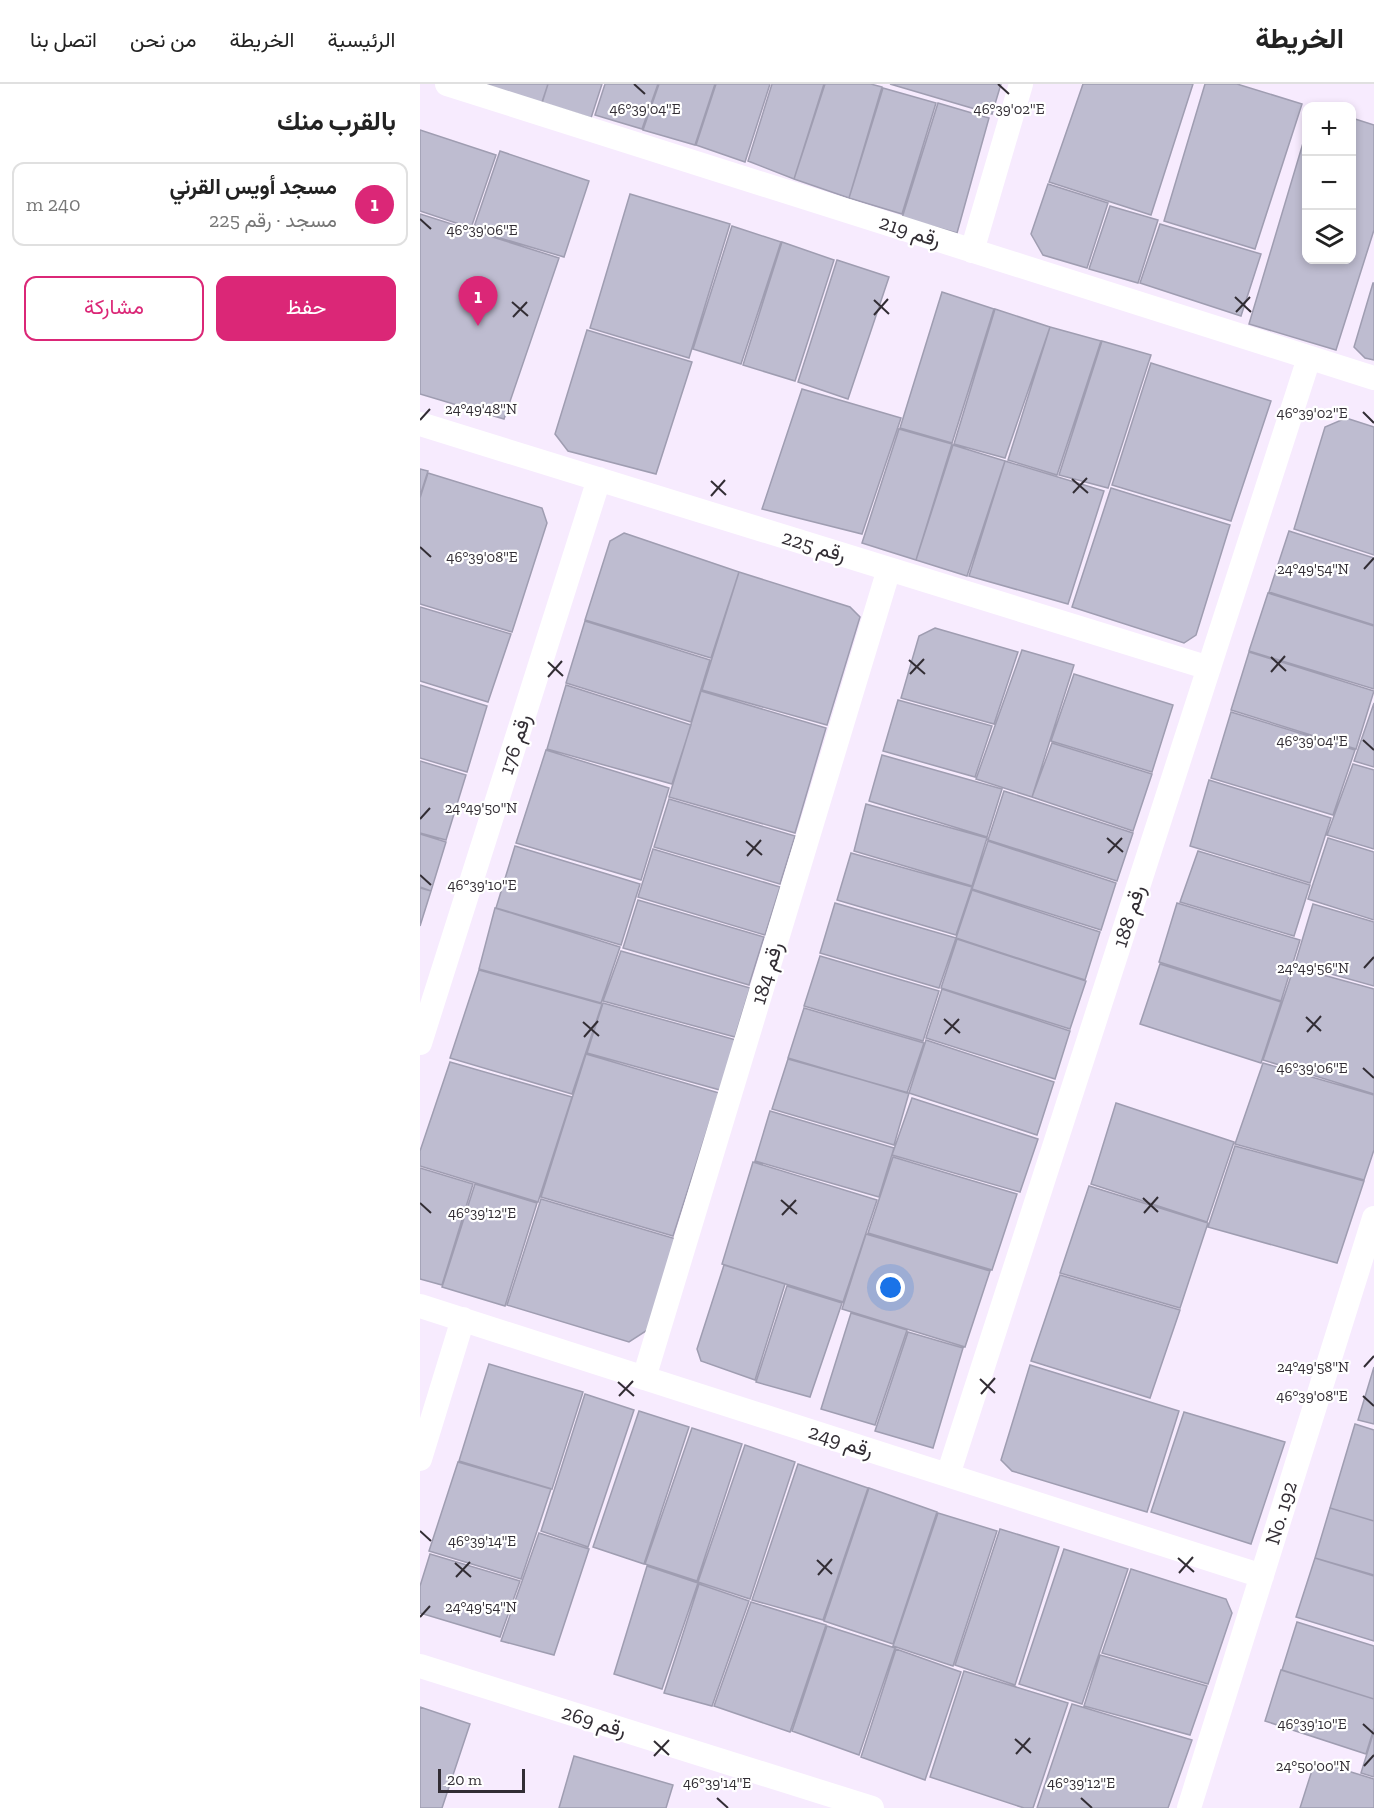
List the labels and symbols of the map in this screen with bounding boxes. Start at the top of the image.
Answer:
text: 46°39'04"E [610,100,681,118]
text: 46°39'02"E [974,100,1045,118]
street label: رقم 219 [875,209,944,254]
text: 46°39'06"E [446,221,518,239]
pin: 1 [458,276,498,326]
text: 24°49'48"N [445,400,517,418]
text: 46°39'02"E [1277,404,1348,422]
street label: رقم 225 [778,524,849,569]
text: 46°39'08"E [446,548,518,566]
text: 24°49'54"N [1277,560,1349,578]
street label: رقم 176 [493,710,538,778]
text: 46°39'04"E [1277,732,1348,750]
text: 24°49'50"N [445,799,517,817]
text: 46°39'10"E [448,876,517,894]
street label: رقم 188 [1107,881,1152,951]
street label: رقم 184 [745,939,790,1008]
text: 24°49'56"N [1277,959,1349,977]
text: 46°39'06"E [1276,1059,1348,1077]
text: 46°39'12"E [448,1204,516,1222]
your location [876,1273,905,1302]
text: 24°49'58"N [1277,1358,1349,1376]
text: 46°39'08"E [1276,1387,1348,1405]
street label: رقم 249 [805,1418,877,1465]
street label: No. 192 [1259,1478,1302,1548]
text: 46°39'14"E [448,1532,516,1550]
text: 24°49'54"N [445,1598,517,1616]
street label: رقم 269 [558,1699,630,1744]
text: 46°39'10"E [1278,1715,1347,1733]
text: 24°50'00"N [1276,1757,1350,1775]
scale bar [438,1766,525,1794]
text: 46°39'14"E [683,1774,751,1792]
text: 46°39'12"E [1047,1774,1115,1792]

